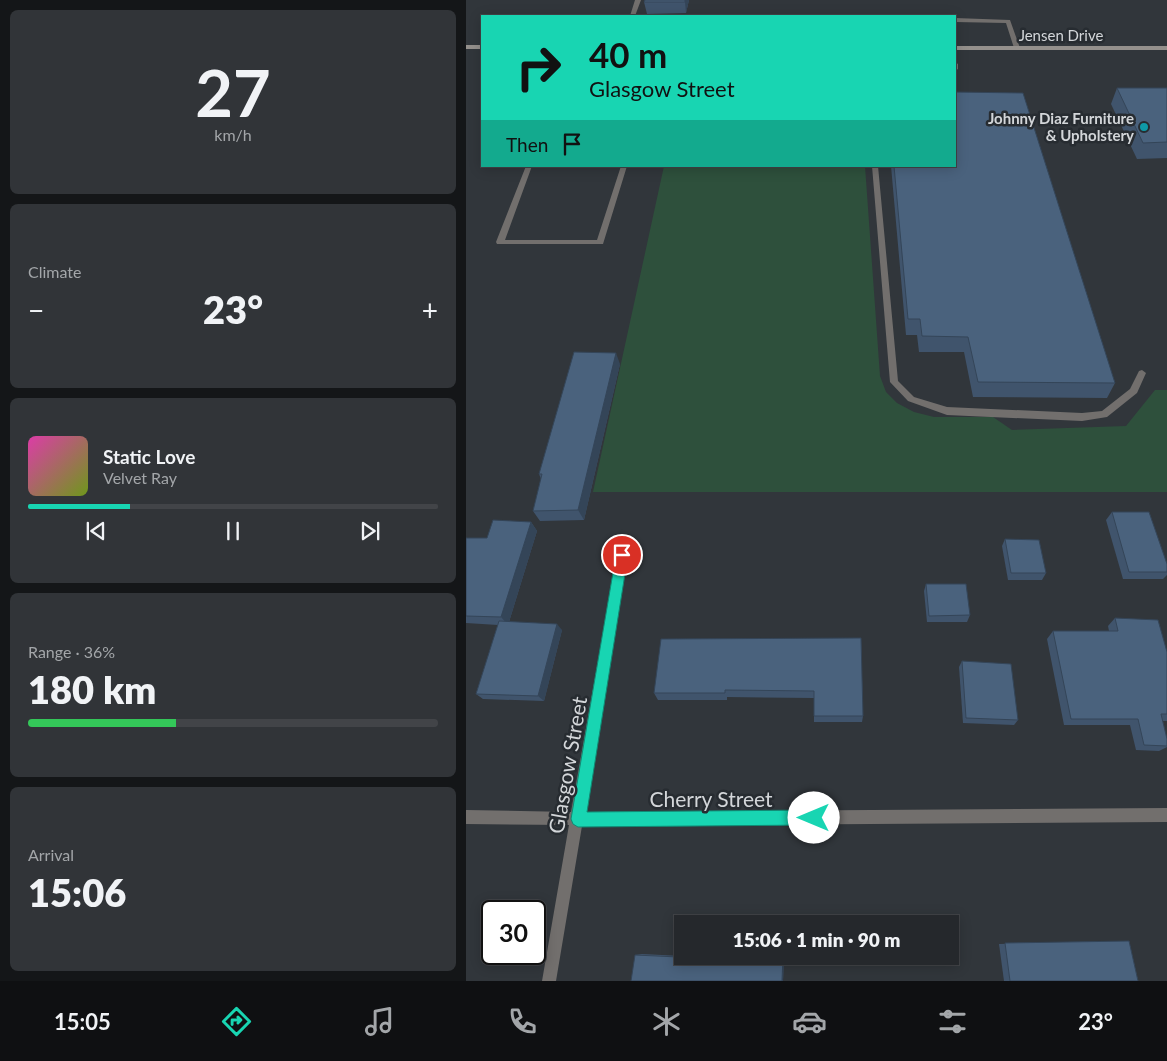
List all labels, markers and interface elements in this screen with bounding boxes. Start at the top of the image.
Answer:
street label: Jensen Drive [1019,26,1103,44]
text: 40 m [589,33,667,75]
icon: right [506,35,571,100]
text: 27 [195,53,271,131]
text: Glasgow Street [589,75,735,102]
place label: Johnny Diaz Furniture & Upholstery [988,109,1134,144]
marker: Johnny Diaz Furniture & Upholstery [1138,121,1150,133]
text: km/h [214,125,252,144]
icon: arrive [558,130,586,158]
text: Then [506,133,548,156]
text: Climate [28,262,81,281]
text: 23° [203,286,263,332]
text: − [28,293,44,327]
text: + [422,293,438,327]
text: Static Love [103,445,195,468]
text: Velvet Ray [103,468,177,487]
icon: previous [82,517,110,545]
icon: pause [219,517,247,545]
icon: next [356,517,384,545]
pin [601,534,643,576]
icon: arrive [608,541,636,569]
text: Range · 36% [28,642,115,661]
text: 180 km [28,666,156,712]
street label: Glasgow Street [543,694,591,836]
street label: Cherry Street [649,786,773,811]
position arrow [787,791,839,843]
text: Arrival [28,845,74,864]
text: 15:06 [28,869,126,915]
speed limit sign: 30 [481,900,546,965]
text: 15:06 · 1 min · 90 m [733,928,900,951]
icon: directions [219,1004,254,1039]
icon: music [362,1004,397,1039]
icon: phone [505,1004,540,1039]
icon: climate [649,1004,684,1039]
icon: car [792,1004,827,1039]
icon: filters [935,1004,970,1039]
text: 15:05 [54,1008,111,1035]
text: 23° [1078,1008,1113,1035]

